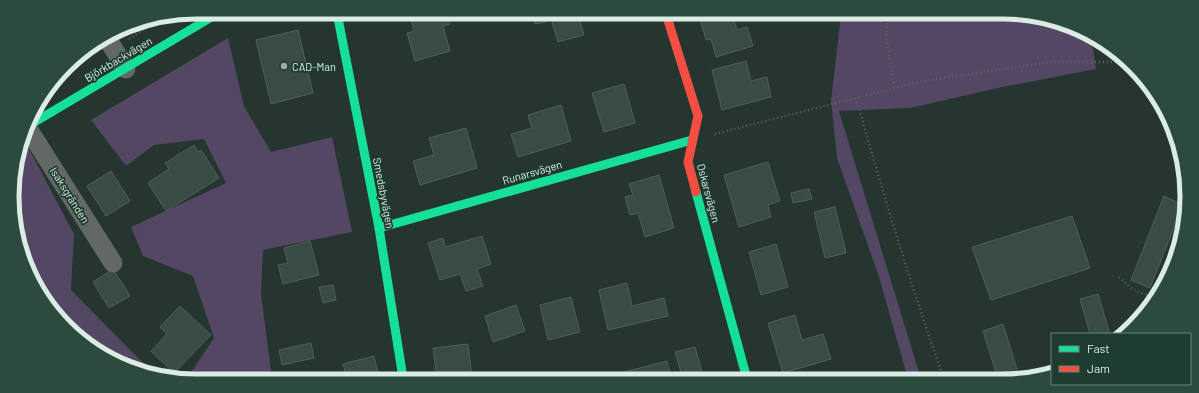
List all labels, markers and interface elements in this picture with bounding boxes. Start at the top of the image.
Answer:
street label: Björkbackvägen [82,34,154,84]
place label: CAD-Man [292,60,336,73]
marker: CAD-Man [279,61,289,71]
street label: Smedsbyvägen [371,156,397,230]
street label: Runarsvägen [501,157,563,187]
street label: Oskarsvägen [695,162,723,224]
street label: Isaksgränden [48,165,92,225]
legend [1051,333,1191,385]
text: Fast [1087,341,1110,355]
text: Jam [1087,361,1110,375]

